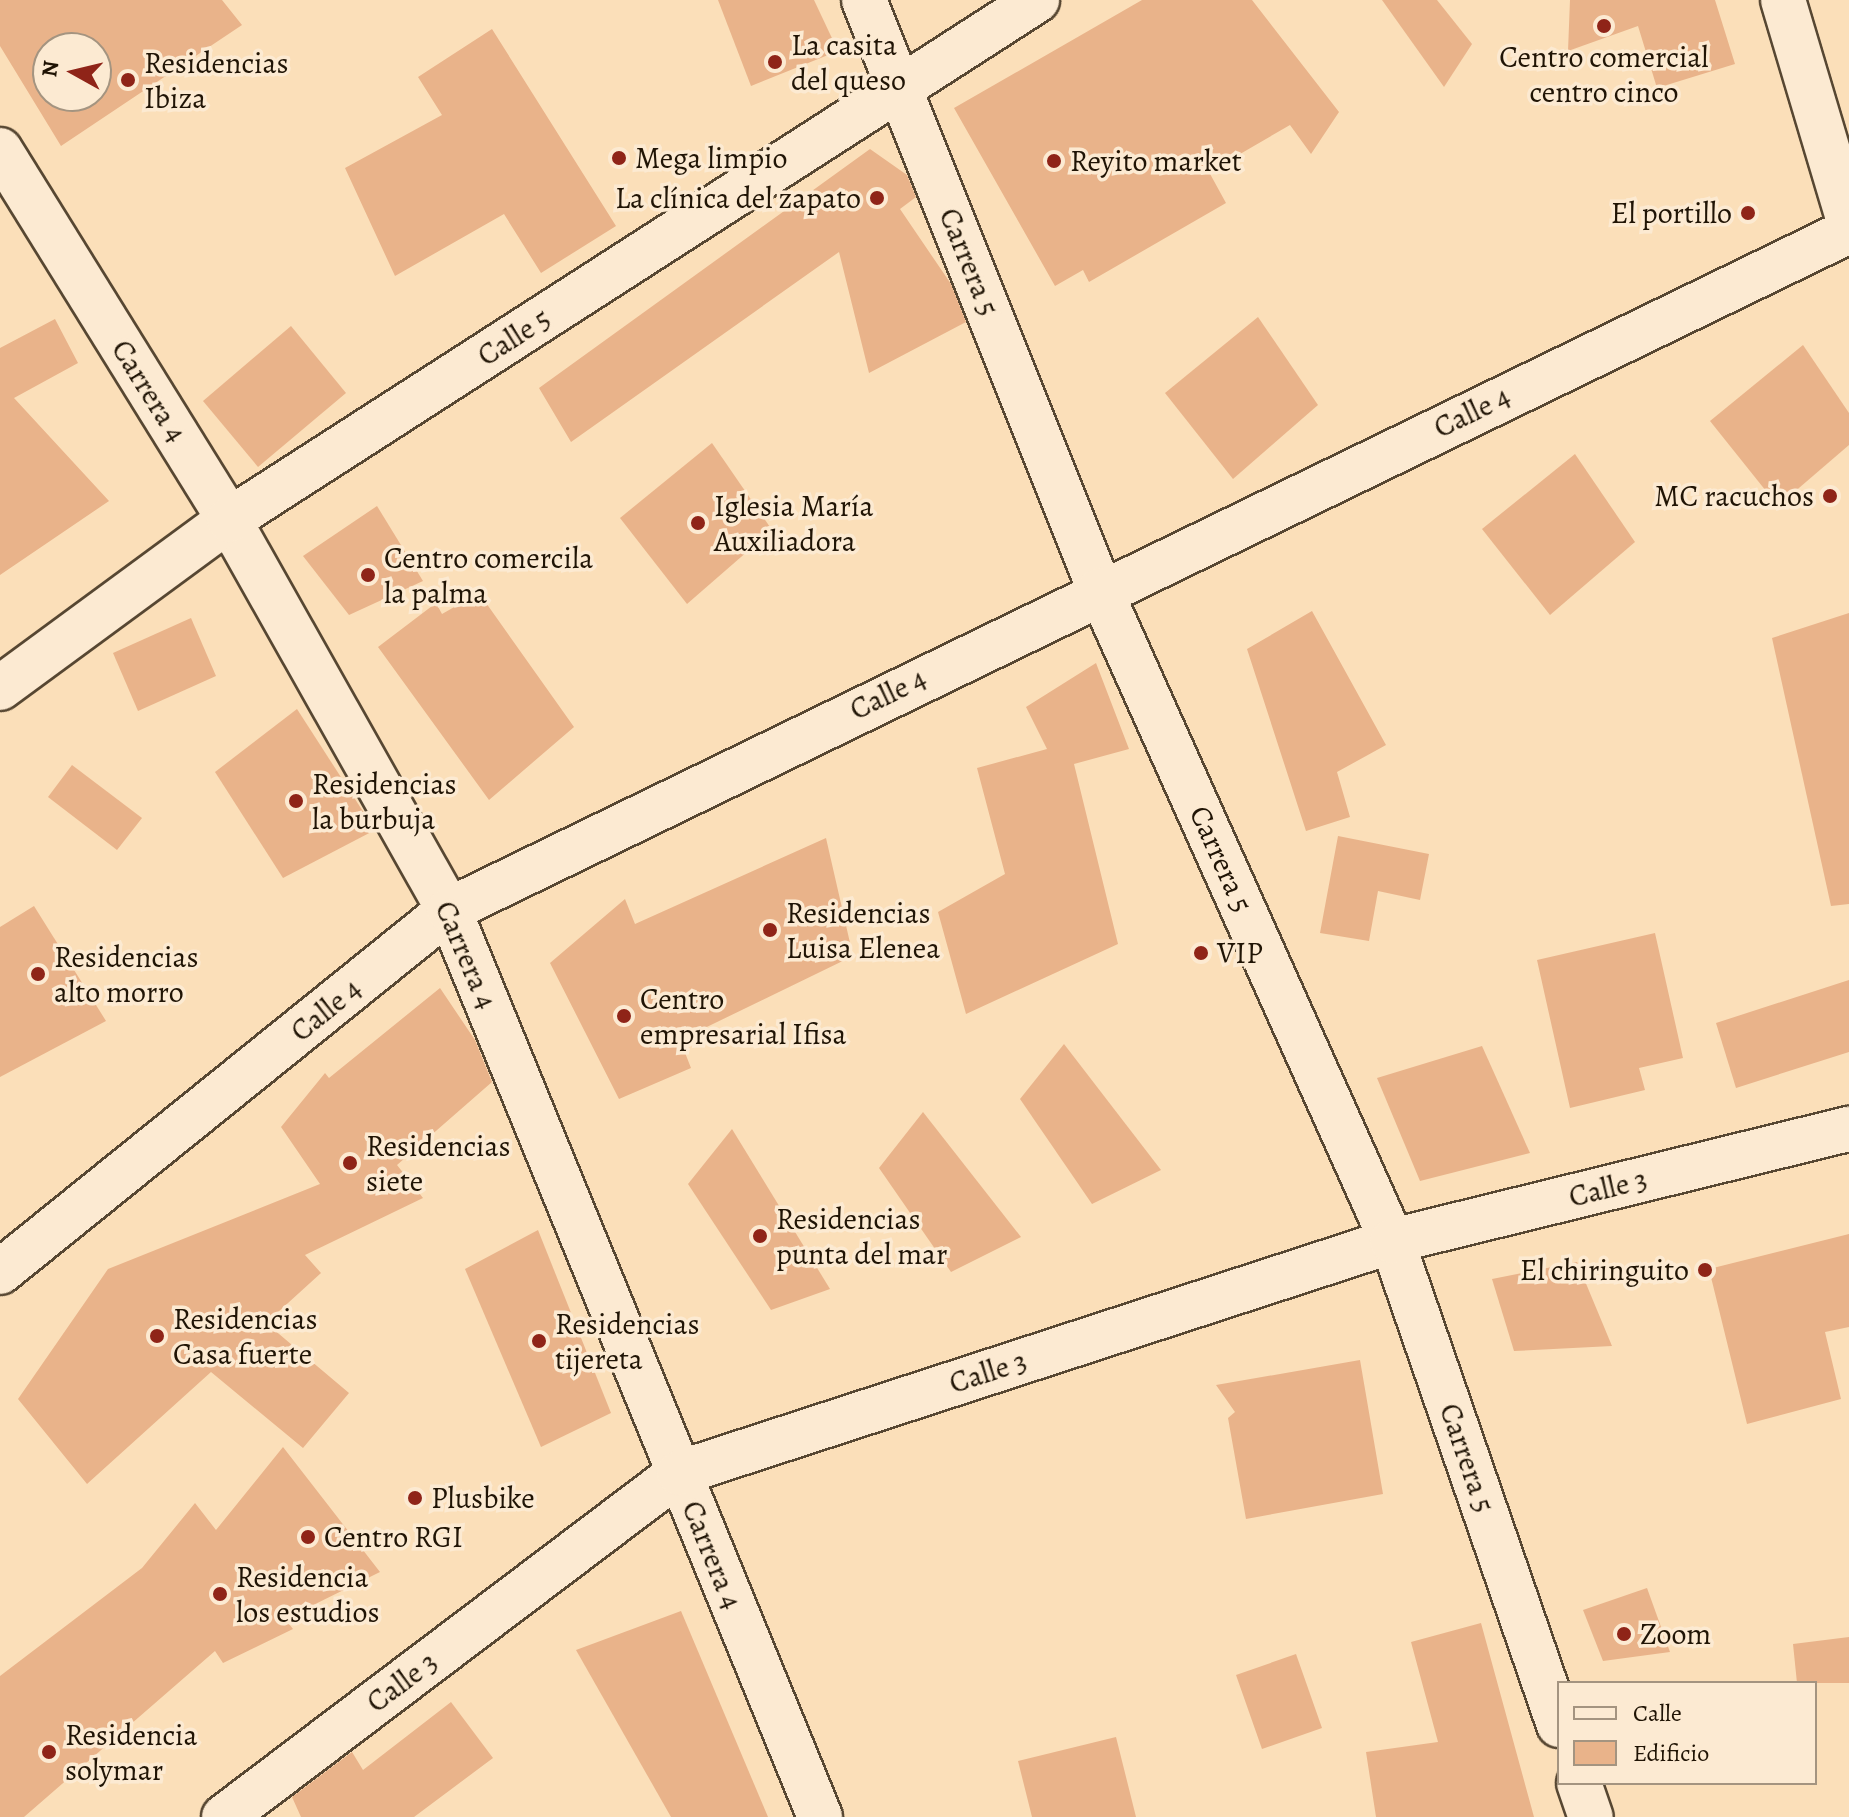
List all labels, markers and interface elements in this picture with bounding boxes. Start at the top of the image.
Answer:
marker: Centro comercial centro cinco [1595,17,1613,35]
place label: La casita del queso [791,27,906,98]
north arrow [32,32,112,112]
place label: Centro comercial centro cinco [1499,39,1709,110]
place label: Residencias Ibiza [144,45,289,116]
marker: La casita del queso [766,53,784,71]
text: N [34,59,66,79]
marker: Residencias Ibiza [119,71,137,89]
place label: Mega limpio [635,140,787,176]
place label: Reyito market [1070,143,1242,179]
marker: Mega limpio [610,149,628,167]
marker: Reyito market [1045,152,1063,170]
place label: La clínica del zapato [615,180,861,216]
marker: La clínica del zapato [868,189,886,207]
place label: El portillo [1611,195,1732,231]
street label: Carrera 5 [931,203,1007,321]
marker: El portillo [1739,204,1757,222]
street label: Calle 5 [471,300,557,374]
street label: Carrera 4 [104,333,194,449]
street label: Calle 4 [1428,378,1516,446]
place label: MC racuchos [1654,478,1814,514]
marker: MC racuchos [1821,487,1839,505]
place label: Iglesia María Auxiliadora [714,488,873,558]
marker: Iglesia María Auxiliadora [689,514,707,532]
place label: Centro comercila la palma [384,540,593,610]
marker: Centro comercila la palma [359,566,377,584]
street label: Calle 4 [844,660,932,728]
place label: Residencias la burbuja [312,766,457,836]
marker: Residencias la burbuja [287,792,305,810]
street label: Carrera 5 [1182,800,1260,918]
place label: Residencias Luisa Elenea [786,895,940,966]
street label: Carrera 4 [427,896,505,1014]
marker: Residencias Luisa Elenea [761,921,779,939]
place label: VIP [1217,935,1263,971]
place label: Residencias alto morro [54,939,199,1010]
marker: VIP [1192,944,1210,962]
marker: Residencias alto morro [29,965,47,983]
street label: Calle 4 [283,971,369,1049]
place label: Centro empresarial Ifisa [640,981,847,1052]
marker: Centro empresarial Ifisa [615,1007,633,1025]
place label: Residencias siete [366,1128,511,1198]
marker: Residencias siete [341,1154,359,1172]
street label: Calle 3 [1565,1161,1651,1215]
place label: Residencias punta del mar [776,1201,948,1272]
marker: Residencias punta del mar [751,1227,769,1245]
place label: El chiringuito [1520,1252,1689,1288]
marker: El chiringuito [1696,1261,1714,1279]
place label: Residencias Casa fuerte [173,1301,318,1372]
place label: Residencias tijereta [555,1306,700,1376]
marker: Residencias Casa fuerte [148,1327,166,1345]
marker: Residencias tijereta [530,1332,548,1350]
street label: Calle 3 [945,1343,1031,1401]
street label: Carrera 5 [1432,1399,1502,1517]
place label: Plusbike [431,1480,535,1516]
marker: Plusbike [406,1489,424,1507]
street label: Carrera 4 [674,1496,750,1614]
place label: Centro RGI [324,1519,463,1555]
marker: Centro RGI [299,1528,317,1546]
place label: Residencia los estudios [236,1559,379,1630]
marker: Residencia los estudios [211,1585,229,1603]
place label: Zoom [1640,1616,1711,1652]
marker: Zoom [1615,1625,1633,1643]
street label: Calle 3 [360,1644,444,1720]
legend [1557,1681,1817,1785]
text: Calle [1633,1697,1682,1729]
place label: Residencia solymar [65,1717,198,1788]
text: Edificio [1633,1737,1709,1769]
marker: Residencia solymar [40,1743,58,1761]

